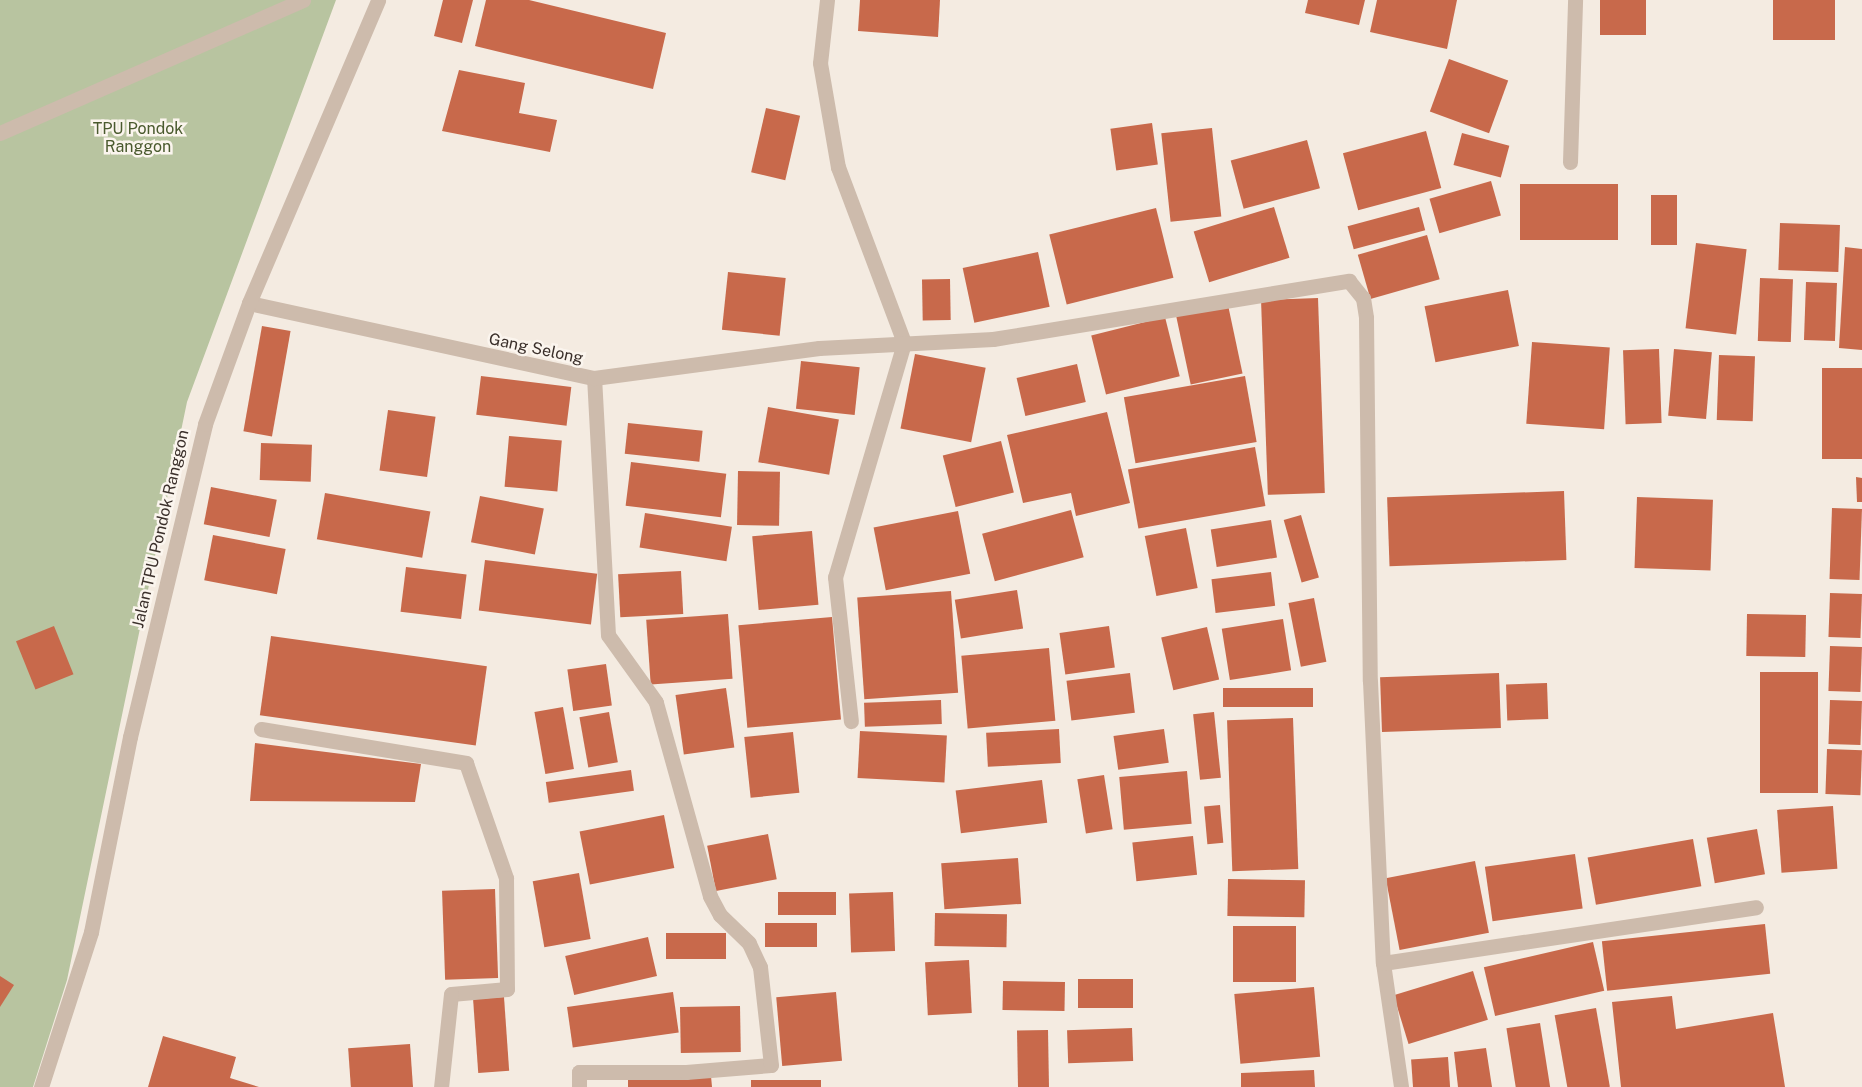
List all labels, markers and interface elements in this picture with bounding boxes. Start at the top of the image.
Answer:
park label: TPU Pondok Ranggon [93,119,183,157]
street label: Gang Selong [487,330,585,368]
street label: Jalan TPU Pondok Ranggon [129,428,193,630]

